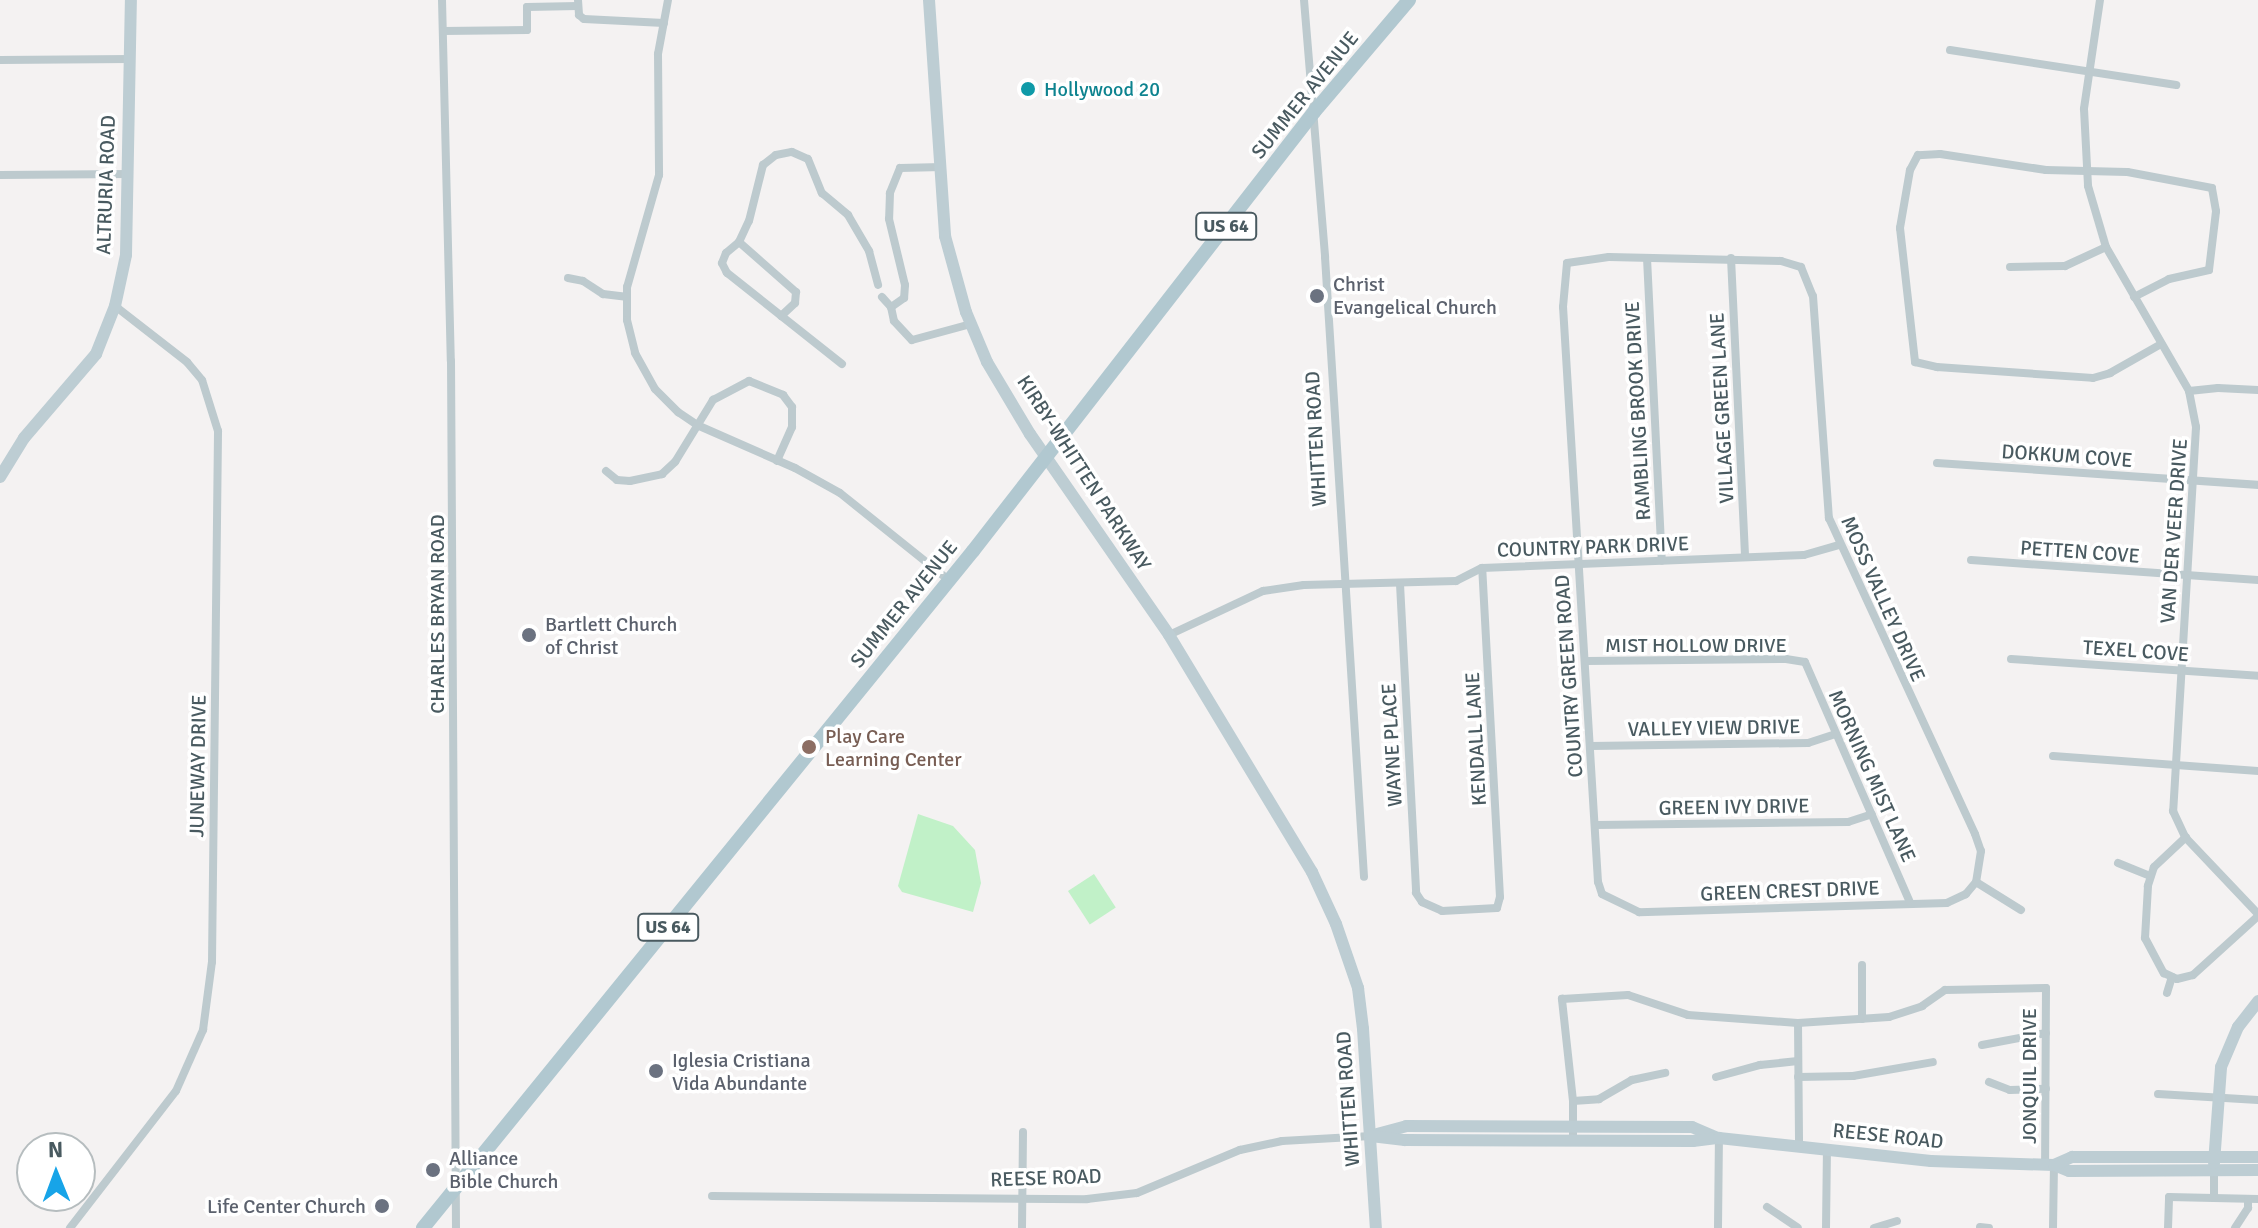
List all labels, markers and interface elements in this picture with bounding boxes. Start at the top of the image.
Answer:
street label: SUMMER AVENUE [1246,27,1364,163]
place label: Hollywood 20 [1044,77,1160,101]
marker: Hollywood 20 [1019,80,1037,98]
street label: ALTRURIA ROAD [92,115,120,255]
road number: US 64 [1194,212,1258,240]
place label: Christ Evangelical Church [1333,272,1497,319]
marker: Christ Evangelical Church [1308,287,1326,305]
street label: RAMBLING BROOK DRIVE [1620,301,1656,521]
street label: VILLAGE GREEN LANE [1705,312,1739,504]
street label: KIRBY-WHITTEN PARKWAY [1012,371,1156,575]
street label: WHITTEN ROAD [1300,371,1332,507]
street label: VAN DER VEER DRIVE [2156,438,2192,624]
street label: DOKKUM COVE [2001,439,2133,473]
street label: MOSS VALLEY DRIVE [1836,513,1930,685]
street label: CHARLES BRYAN ROAD [425,514,449,714]
street label: COUNTRY PARK DRIVE [1497,532,1689,562]
street label: SUMMER AVENUE [845,536,963,672]
street label: PETTEN COVE [2019,536,2141,568]
street label: COUNTRY GREEN ROAD [1550,574,1588,778]
place label: Bartlett Church of Christ [545,612,677,659]
marker: Bartlett Church of Christ [520,626,538,644]
street label: MIST HOLLOW DRIVE [1605,633,1787,657]
street label: TEXEL COVE [2082,635,2190,667]
street label: KENDALL LANE [1461,671,1491,807]
street label: WAYNE PLACE [1377,682,1407,808]
street label: MORNING MIST LANE [1823,686,1921,866]
street label: JUNEWAY DRIVE [185,694,211,838]
street label: VALLEY VIEW DRIVE [1627,714,1801,742]
place label: Play Care Learning Center [825,724,962,771]
marker: Play Care Learning Center [800,738,818,756]
street label: GREEN IVY DRIVE [1658,794,1810,820]
street label: GREEN CREST DRIVE [1700,876,1880,906]
road number: US 64 [636,913,700,941]
street label: JONQUIL DRIVE [2017,1008,2041,1144]
street label: WHITTEN ROAD [1331,1030,1365,1168]
place label: Iglesia Cristiana Vida Abundante [672,1048,811,1095]
marker: Iglesia Cristiana Vida Abundante [647,1062,665,1080]
street label: REESE ROAD [1831,1118,1945,1154]
north arrow [16,1132,96,1212]
text: N [48,1136,63,1163]
place label: Alliance Bible Church [449,1146,558,1193]
marker: Alliance Bible Church [424,1161,442,1179]
street label: REESE ROAD [990,1164,1102,1192]
place label: Life Center Church [207,1194,366,1218]
marker: Life Center Church [373,1197,391,1215]

